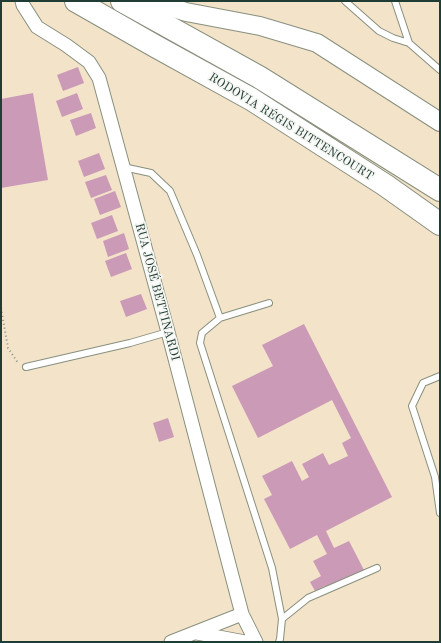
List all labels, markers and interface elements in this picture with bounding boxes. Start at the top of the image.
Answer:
street label: RODOVIA RÉGIS BITTENCOURT [206,70,376,184]
street label: RUA JOSÉ BETTINARDI [132,222,182,362]

